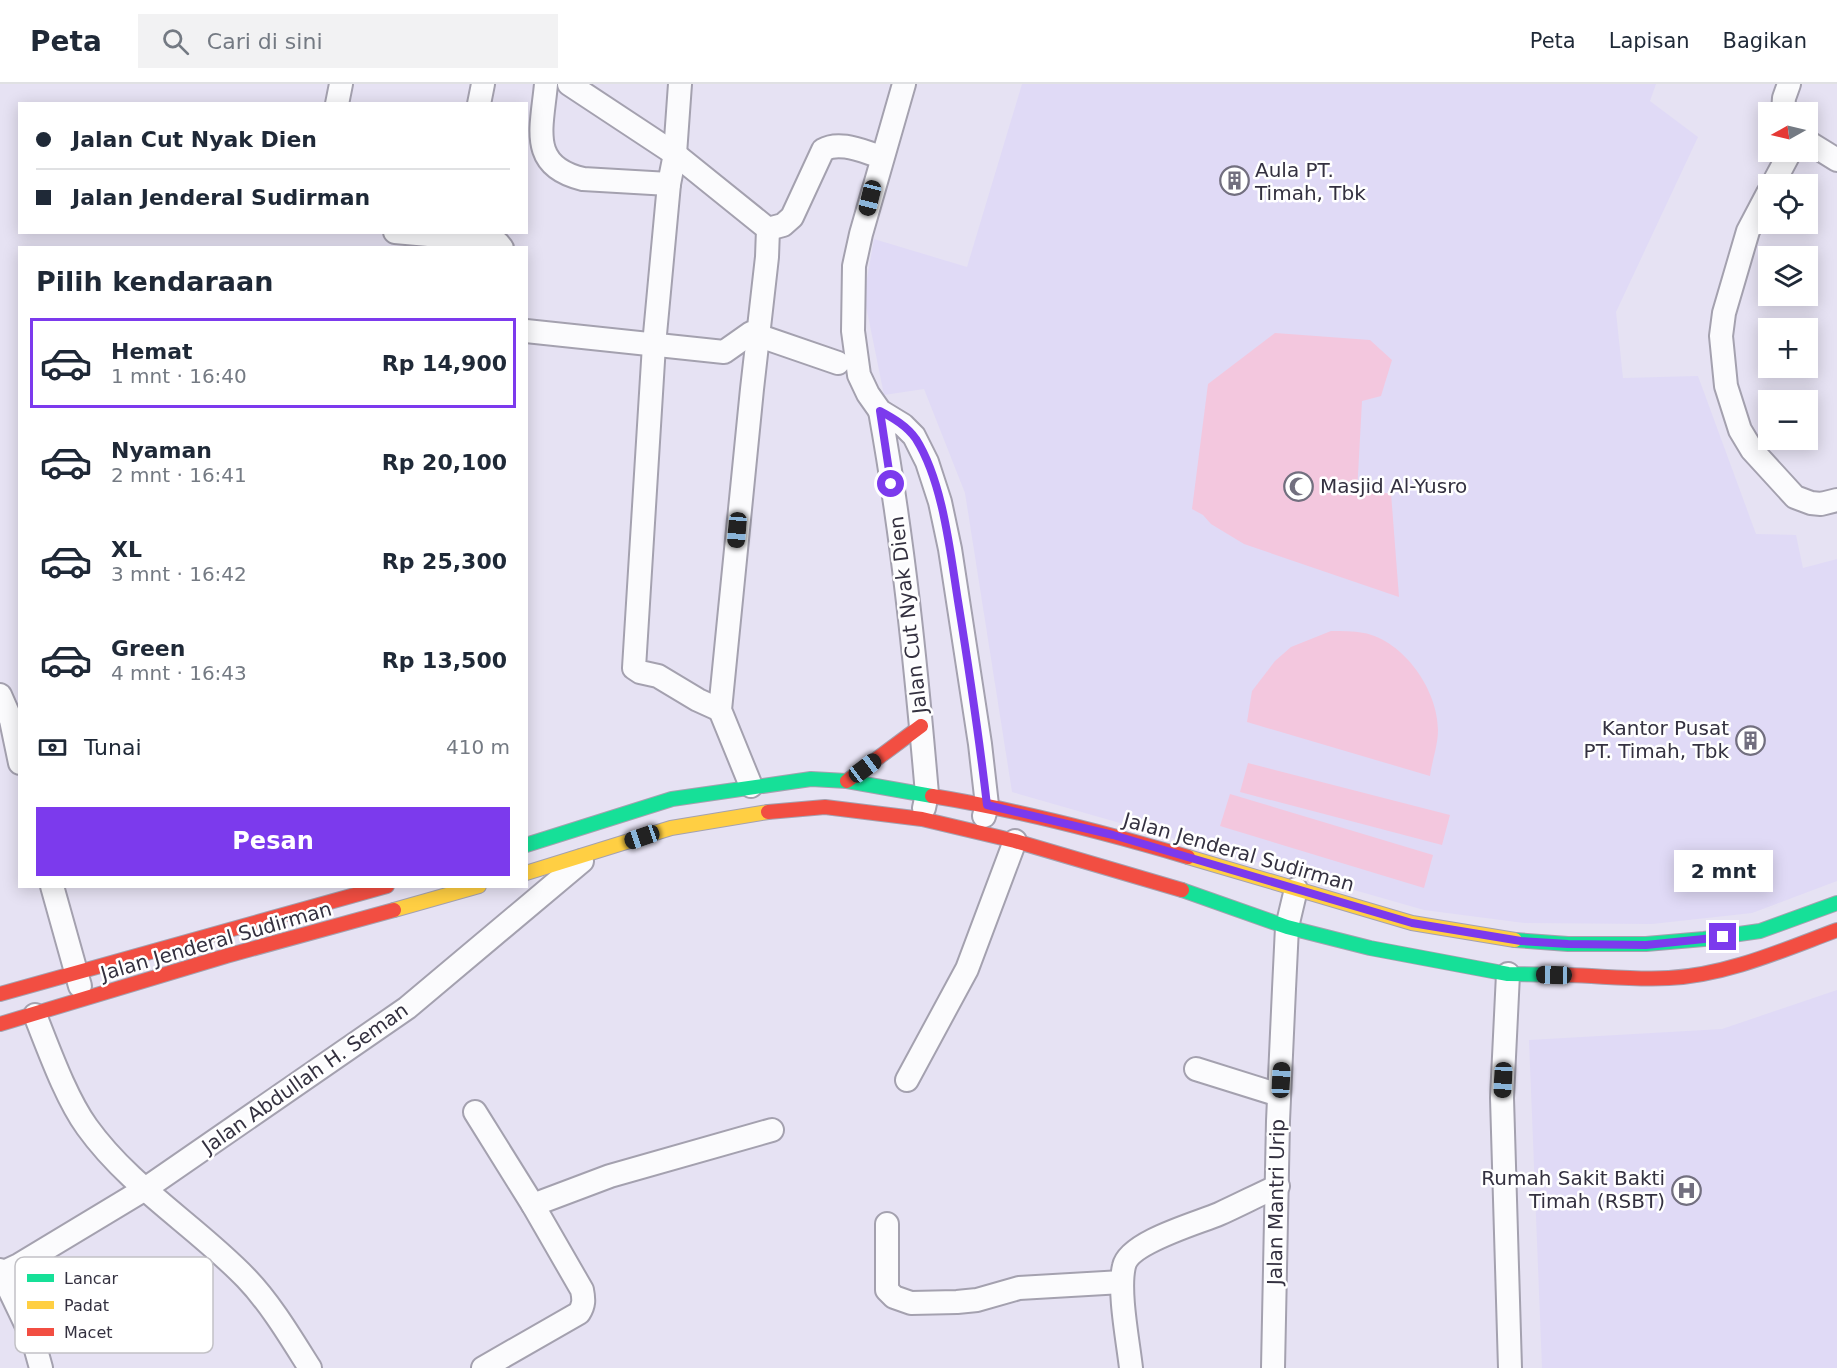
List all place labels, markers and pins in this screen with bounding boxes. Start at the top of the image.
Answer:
place label: Aula PT. Timah, Tbk [1254,158,1366,205]
building icon: Aula PT. Timah, Tbk [1218,165,1250,197]
mosque icon: Masjid Al-Yusro [1283,470,1315,502]
place label: Masjid Al-Yusro [1320,474,1467,498]
place label: Kantor Pusat PT. Timah, Tbk [1584,716,1729,763]
building icon: Kantor Pusat PT. Timah, Tbk [1734,724,1766,756]
place label: Rumah Sakit Bakti Timah (RSBT) [1481,1166,1665,1213]
hospital icon: Rumah Sakit Bakti Timah (RSBT) [1670,1174,1702,1206]

